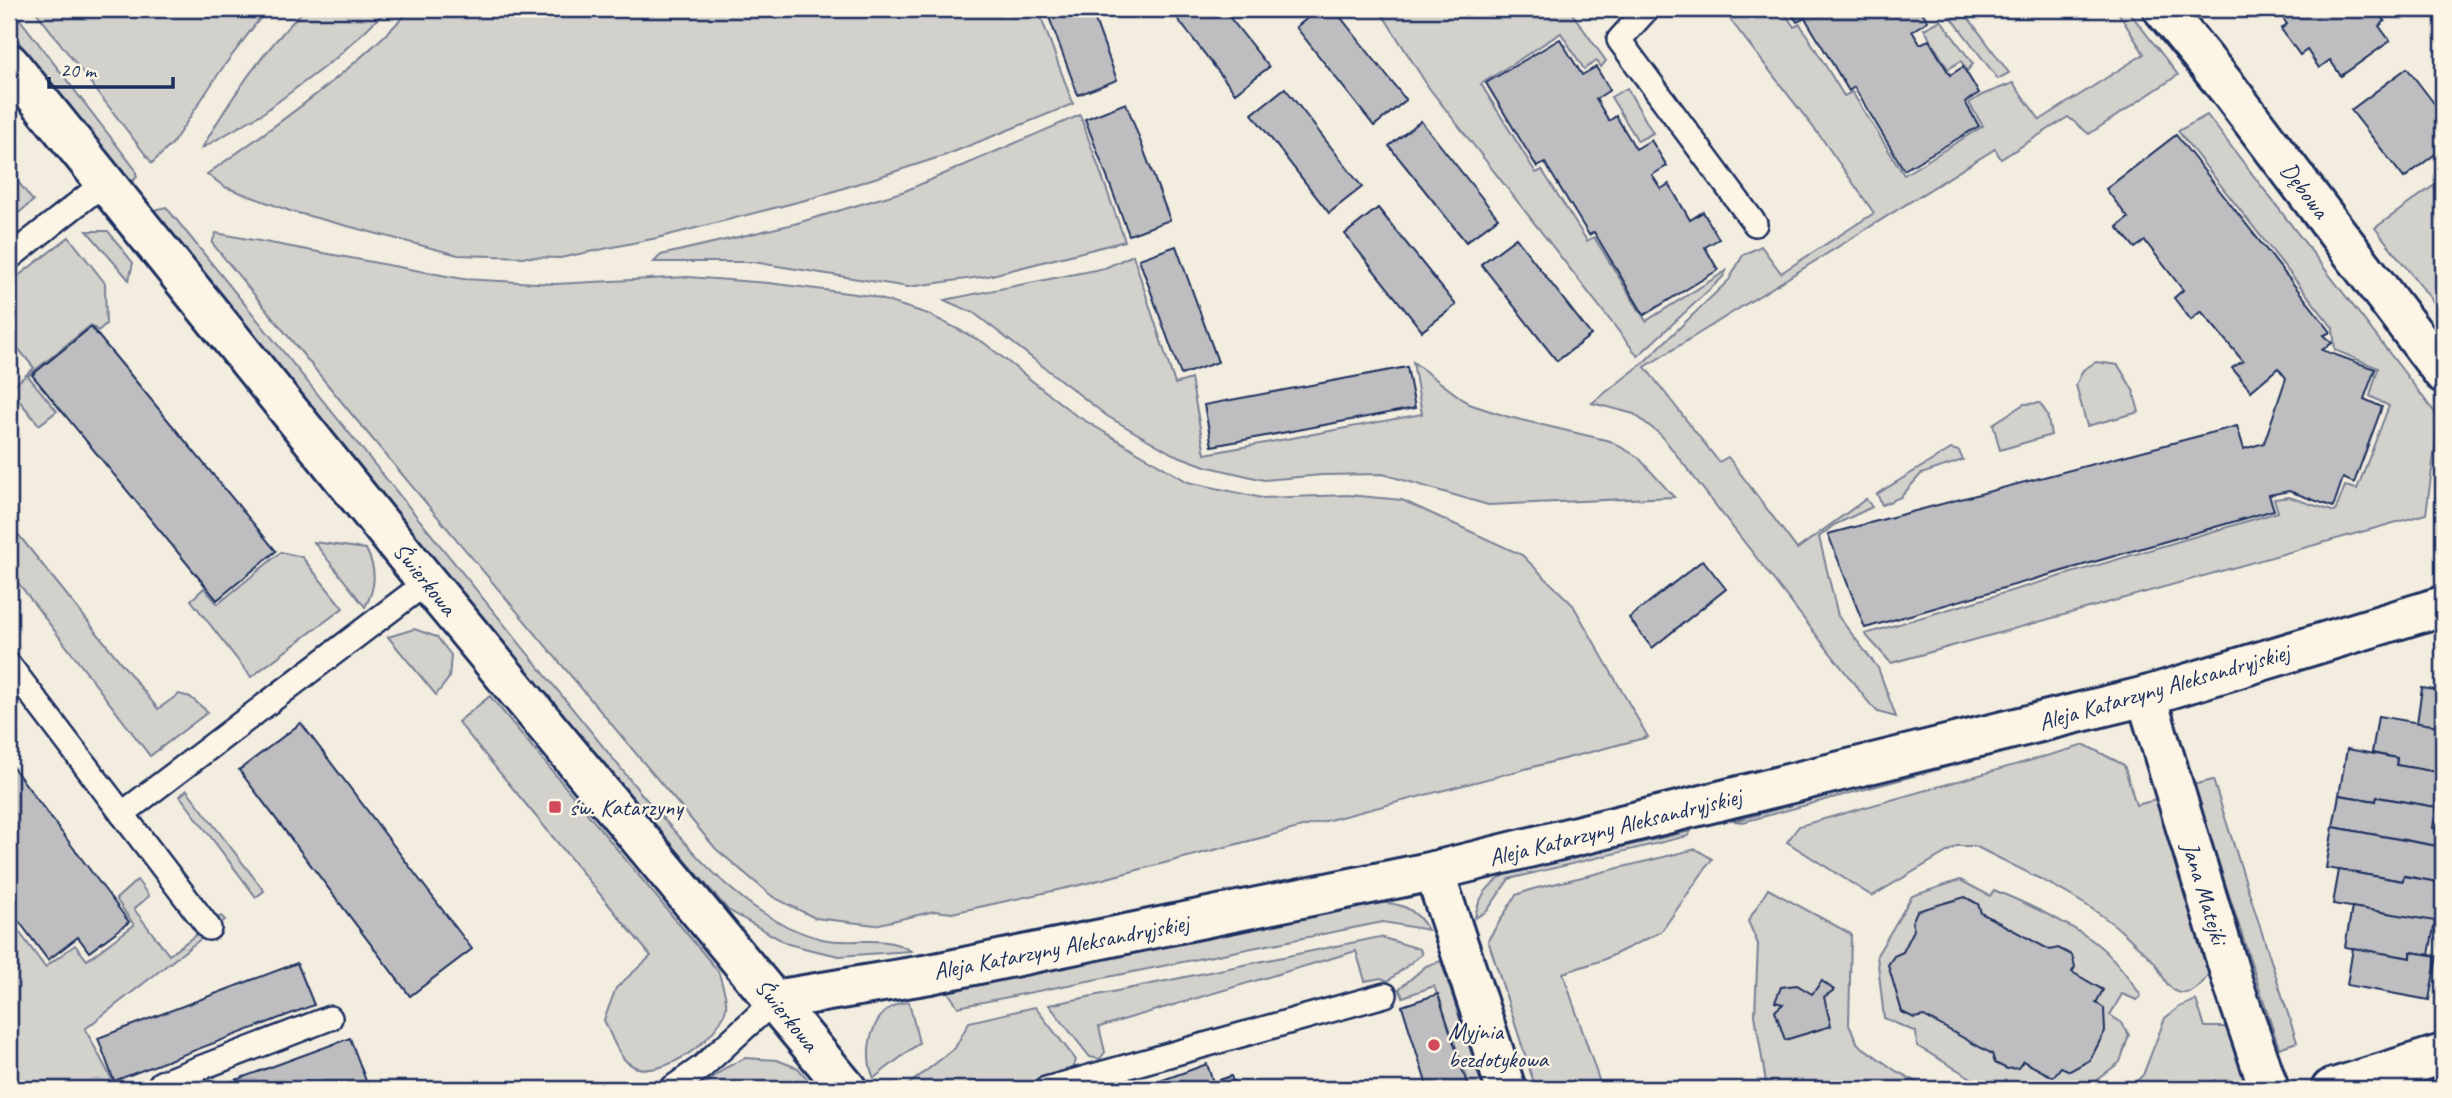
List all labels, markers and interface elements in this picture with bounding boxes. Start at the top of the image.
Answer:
scale bar [49,46,173,90]
text: 20 m [60,57,98,83]
street label: Dębowa [2274,156,2337,225]
street label: Świerkowa [386,536,464,623]
street label: Aleja Katarzyny Aleksandryjskiej [2035,636,2296,737]
street label: Aleja Katarzyny Aleksandryjskiej [1486,780,1747,873]
place label: św. Katarzyny [569,792,684,822]
marker: św. Katarzyny [547,799,563,815]
street label: Jana Matejki [2175,838,2235,950]
street label: Aleja Katarzyny Aleksandryjskiej [931,907,1194,986]
street label: Świerkowa [748,972,826,1059]
place label: Myjnia bezdotykowa [1448,1016,1549,1074]
marker: Myjnia bezdotykowa [1426,1037,1442,1053]

